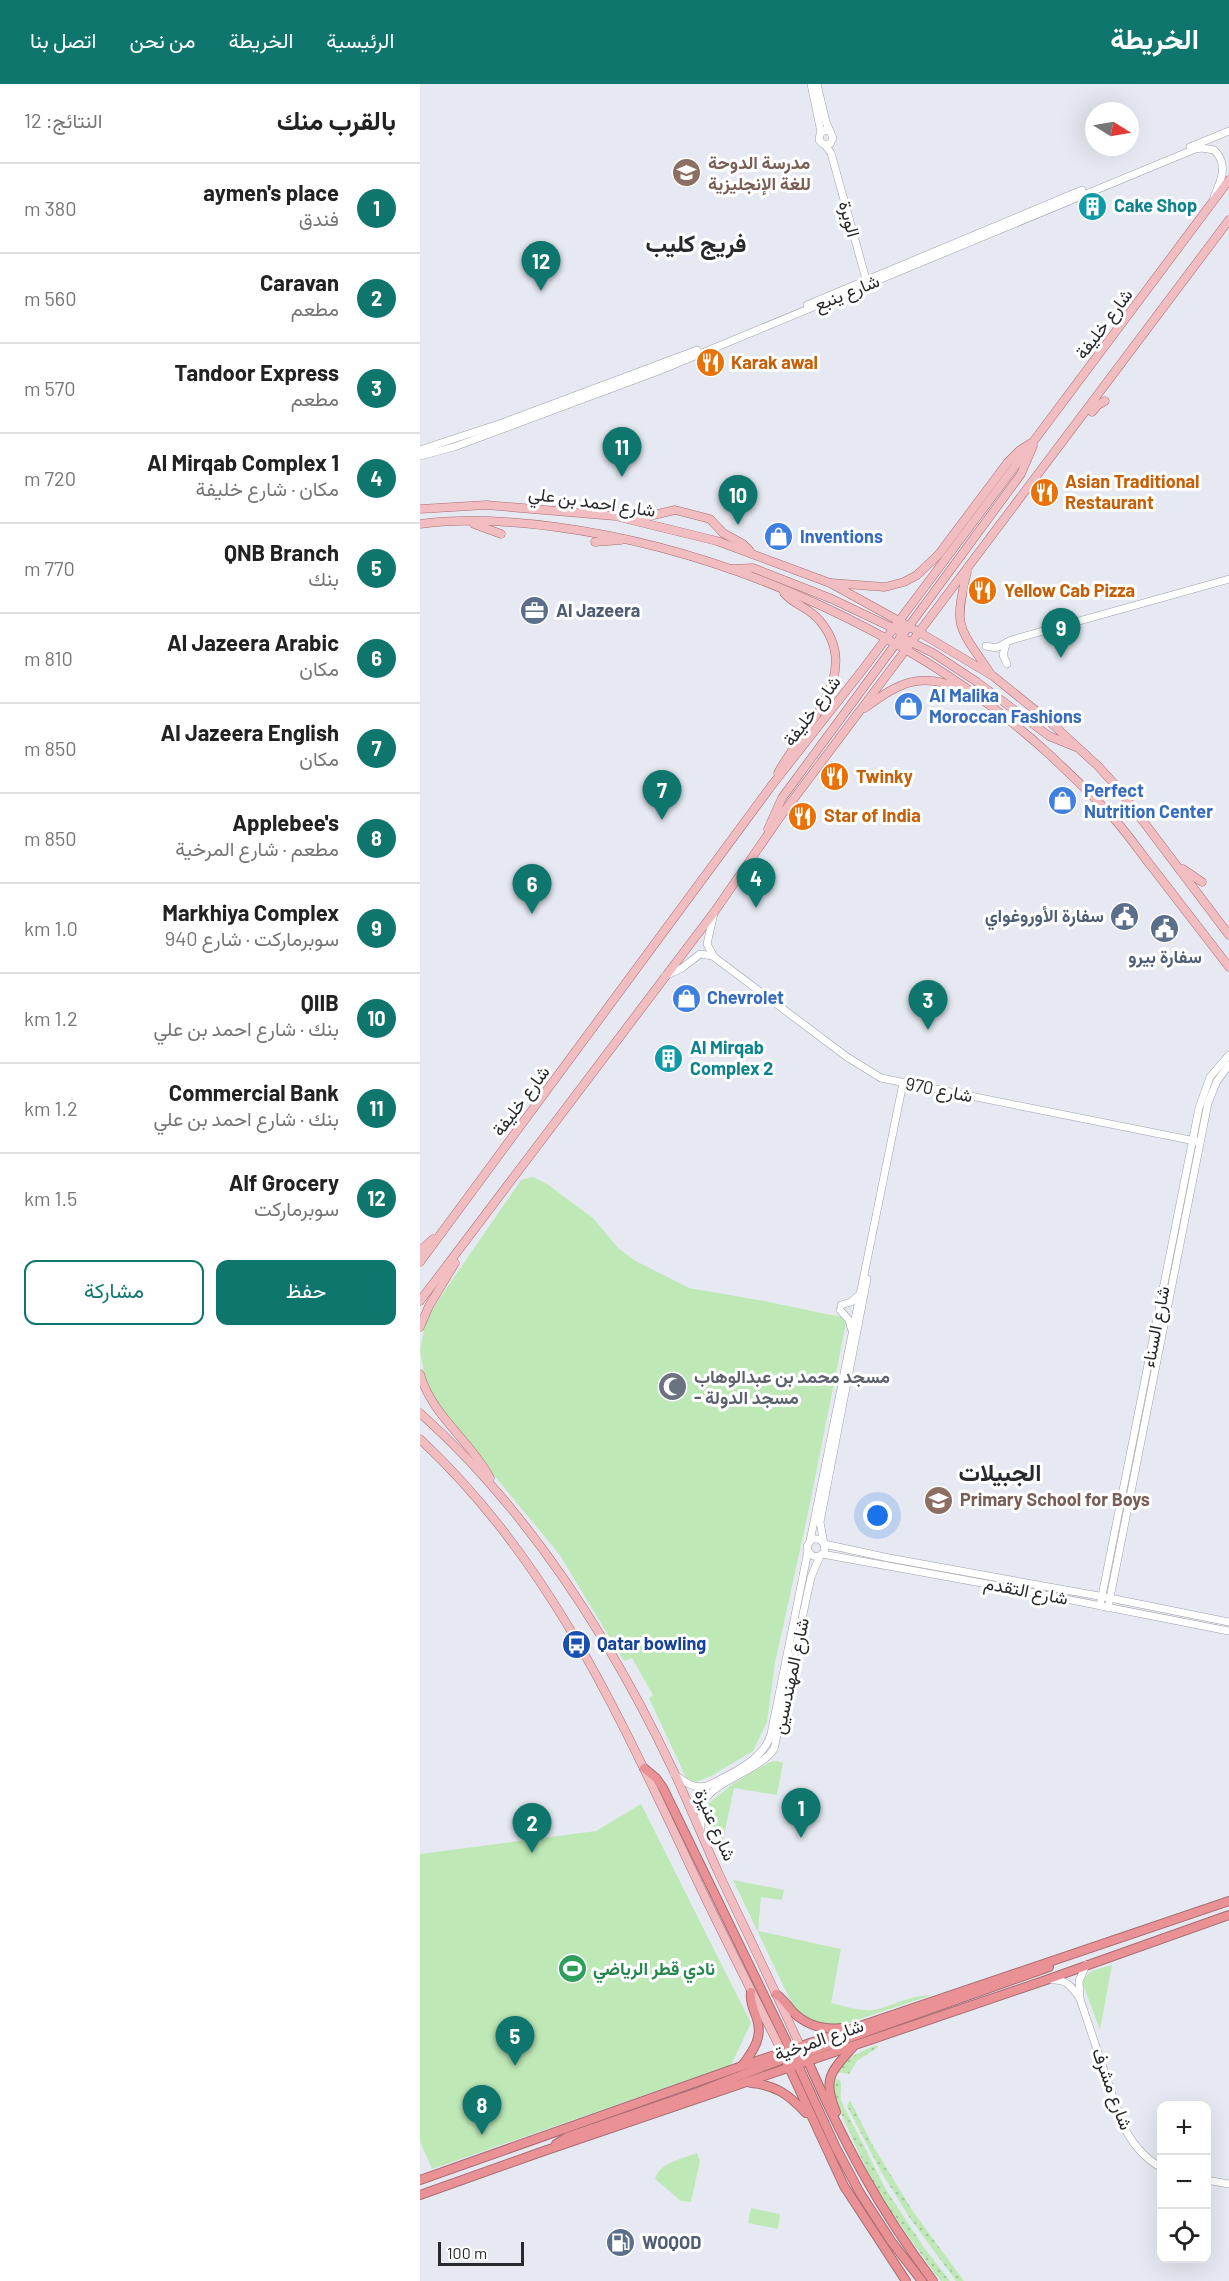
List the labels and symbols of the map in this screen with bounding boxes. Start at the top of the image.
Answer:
north arrow [1085,102,1139,156]
place label: مدرسة الدوحة للغة الإنجليزية [708,151,811,196]
school or university icon: مدرسة الدوحة للغة الإنجليزية [671,157,703,189]
building icon: Cake Shop [1077,190,1109,222]
place label: Cake Shop [1114,194,1197,216]
street label: الوبرة [834,198,865,240]
district label: فريج كليب [645,228,747,261]
pin: 12 [522,242,560,291]
street label: شارع ينبع [811,269,883,317]
street label: شارع خليفة [1070,284,1138,364]
restaurant icon: Karak awal [694,347,726,379]
place label: Karak awal [731,351,818,373]
pin: 11 [602,428,642,477]
place label: Asian Traditional Restaurant [1065,470,1199,513]
pin: 10 [718,476,758,525]
restaurant icon: Asian Traditional Restaurant [1028,476,1060,508]
street label: شارع احمد بن علي [526,481,657,526]
shop icon: Inventions [763,521,795,553]
place label: Inventions [800,525,883,547]
restaurant icon: Yellow Cab Pizza [967,575,999,607]
place label: Yellow Cab Pizza [1004,579,1135,601]
office icon: Al Jazeera [519,595,551,627]
place label: Al Jazeera [556,599,640,621]
pin: 9 [1042,608,1080,658]
street label: شارع خليفة [778,671,846,751]
place label: Al Malika Moroccan Fashions [929,684,1082,727]
shop icon: Al Malika Moroccan Fashions [892,690,924,722]
restaurant icon: Twinky [819,761,851,793]
place label: Twinky [856,765,913,787]
pin: 7 [642,770,682,820]
place label: Perfect Nutrition Center [1084,779,1213,822]
shop icon: Perfect Nutrition Center [1047,785,1079,817]
restaurant icon: Star of India [787,800,819,832]
place label: Star of India [824,804,921,826]
pin: 4 [736,858,776,908]
pin: 6 [512,864,552,914]
public building icon: سفارة الأوروغواي [1109,900,1141,932]
place label: سفارة الأوروغواي [985,904,1104,931]
public building icon: سفارة بيرو [1149,912,1181,944]
place label: سفارة بيرو [1128,945,1202,968]
pin: 3 [908,980,948,1030]
shop icon: Chevrolet [670,982,702,1014]
place label: Chevrolet [707,986,784,1008]
place label: Al Mirqab Complex 2 [690,1036,773,1079]
building icon: Al Mirqab Complex 2 [653,1042,685,1074]
street label: شارع خليفة [487,1061,555,1141]
street label: شارع 970 [903,1072,975,1108]
street label: شارع السناء [1136,1284,1176,1370]
place label: مسجد محمد بن عبدالوهاب - مسجد الدولة [694,1365,890,1409]
mosque icon: مسجد محمد بن عبدالوهاب - مسجد الدولة [657,1371,689,1403]
district label: الجبيلات [959,1457,1042,1487]
school or university icon: Primary School for Boys [923,1484,955,1516]
place label: Primary School for Boys [960,1488,1150,1510]
your location [863,1501,892,1530]
street label: شارع التقدم [982,1571,1070,1611]
street label: شارع المهندسين [767,1616,815,1736]
bus stop icon: Qatar bowling [560,1628,592,1660]
place label: Qatar bowling [597,1632,706,1654]
street label: شارع عنيزة [689,1785,741,1865]
pin: 1 [782,1788,820,1838]
pin: 2 [512,1804,552,1853]
sports icon: نادي قطر الرياضي [556,1953,588,1985]
place label: نادي قطر الرياضي [593,1957,715,1984]
street label: شارع المرخية [771,2014,867,2066]
pin: 5 [496,2016,535,2066]
street label: شارع مشرف [1086,2045,1138,2133]
pin: 8 [462,2086,502,2135]
fuel station icon: WOQOD [605,2227,637,2259]
place label: WOQOD [642,2231,701,2253]
scale bar [438,2239,524,2266]

